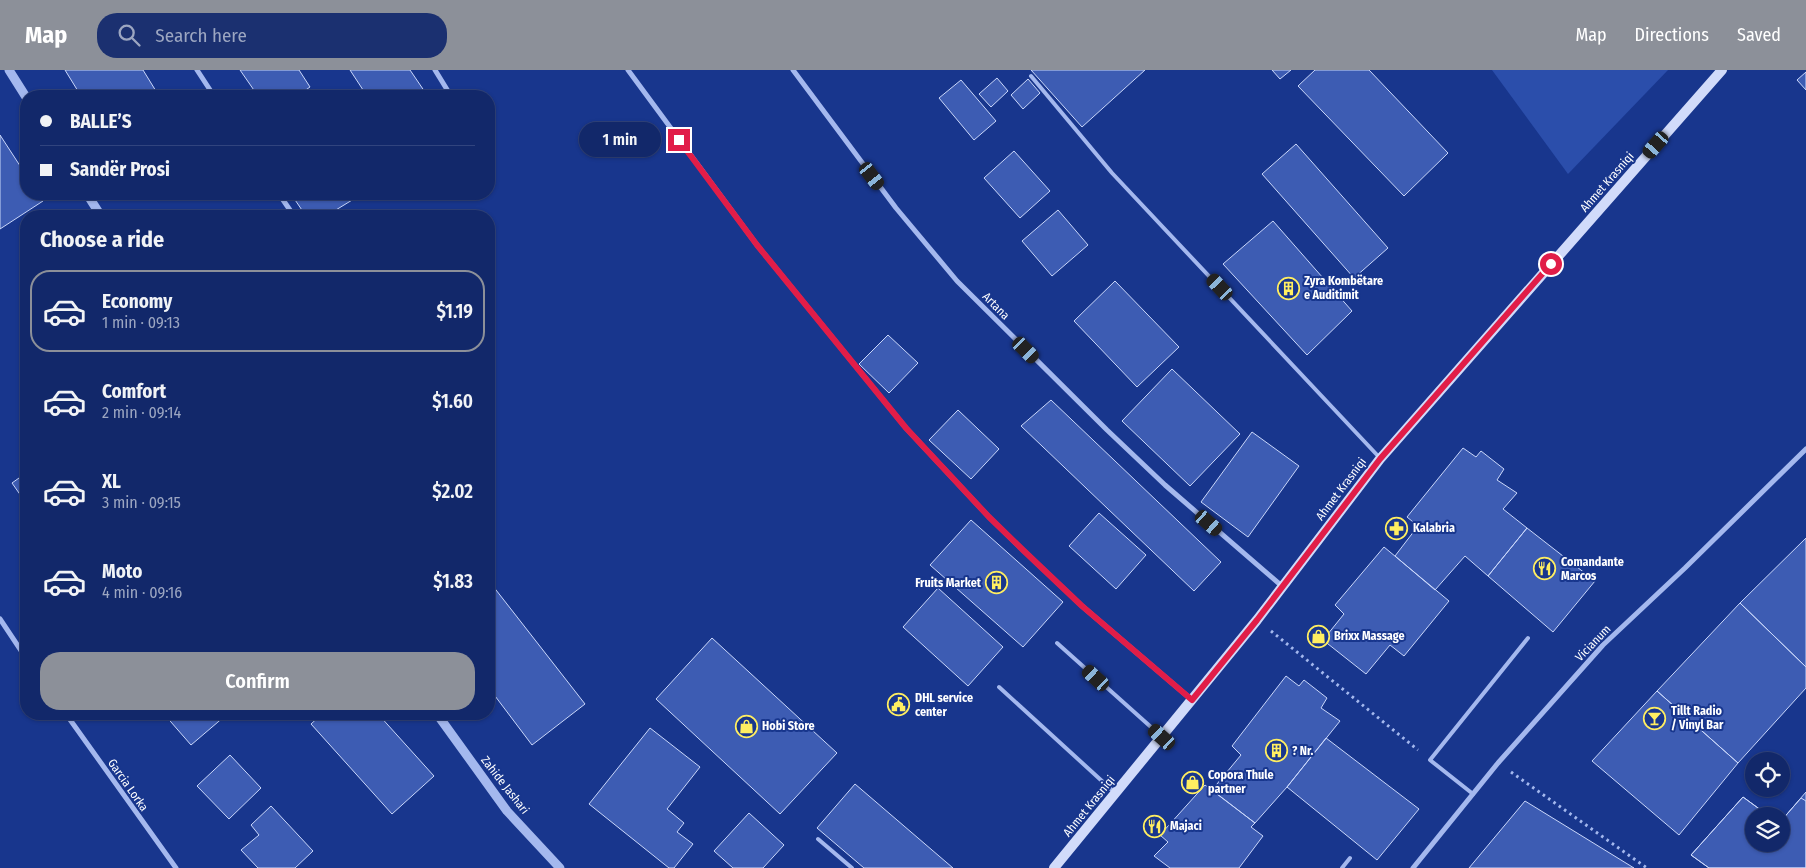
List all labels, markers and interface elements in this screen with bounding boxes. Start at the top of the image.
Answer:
search box [97,13,447,58]
text: Map [25,21,67,49]
icon: search [115,21,143,49]
text: Search here [155,24,247,47]
text: Map [1575,24,1607,46]
text: Directions [1635,24,1709,46]
text: Saved [1737,24,1781,46]
text: BALLE’S [70,110,132,133]
callout: 1 min [579,122,662,158]
route end [668,129,690,151]
car [1640,129,1671,161]
text: 1 min [603,130,637,149]
street label: Ahmet Krasniqi [1577,149,1637,215]
text: Sandër Prosi [70,158,170,181]
car [856,160,887,192]
text: Choose a ride [40,226,164,253]
route start [1540,253,1562,275]
car [1204,271,1235,303]
place label: Zyra Kombëtare e Auditimit [1304,274,1383,302]
building icon: Zyra Kombëtare e Auditimit [1276,276,1300,300]
icon: car [42,289,87,334]
text: Economy [102,290,172,313]
street label: Artana [980,290,1012,322]
text: $1.19 [436,300,473,323]
text: 1 min · 09:13 [102,313,180,332]
car [1010,334,1041,366]
icon: car [42,379,87,424]
text: Comfort [102,380,166,403]
text: $1.60 [432,390,473,413]
text: 2 min · 09:14 [102,403,181,422]
street label: Ahmet Krasniqi [1313,455,1369,523]
icon: car [42,469,87,514]
text: XL [102,470,121,493]
text: $2.02 [432,480,473,503]
text: 3 min · 09:15 [102,493,181,512]
car [1192,507,1225,539]
pharmacy icon: Kalabria [1385,516,1409,540]
place label: Kalabria [1413,521,1455,535]
place label: Comandante Marcos [1561,555,1624,583]
restaurant icon: Comandante Marcos [1533,557,1557,581]
icon: car [42,559,87,604]
text: Moto [102,560,142,583]
text: $1.83 [433,570,473,593]
building icon: Fruits Market [985,571,1009,595]
place label: Fruits Market [915,576,982,590]
text: 4 min · 09:16 [102,583,182,602]
street label: Vicianum [1572,622,1614,664]
shop icon: Brixx Massage [1306,624,1330,648]
place label: Brixx Massage [1334,629,1405,643]
button: Confirm [40,652,475,710]
car [1079,662,1112,694]
place label: DHL service center [915,691,973,719]
public building icon: DHL service center [887,693,911,717]
place label: Tillt Radio / Vinyl Bar [1671,704,1724,732]
bar icon: Tillt Radio / Vinyl Bar [1643,706,1667,730]
shop icon: Hobi Store [734,714,758,738]
place label: Hobi Store [762,719,815,733]
car [1145,721,1178,753]
building icon: ? Nr. [1264,739,1288,763]
place label: ? Nr. [1292,744,1313,758]
map controls [1745,752,1790,852]
button: locate [1745,752,1790,797]
street label: Zahide Jashari [478,753,532,817]
street label: Garcia Lorka [105,756,151,814]
place label: Copora Thule partner [1208,768,1274,796]
shop icon: Copora Thule partner [1180,770,1204,794]
street label: Ahmet Krasniqi [1060,773,1118,839]
button: layers [1745,807,1790,852]
restaurant icon: Majaci [1142,814,1166,838]
place label: Majaci [1170,819,1202,833]

